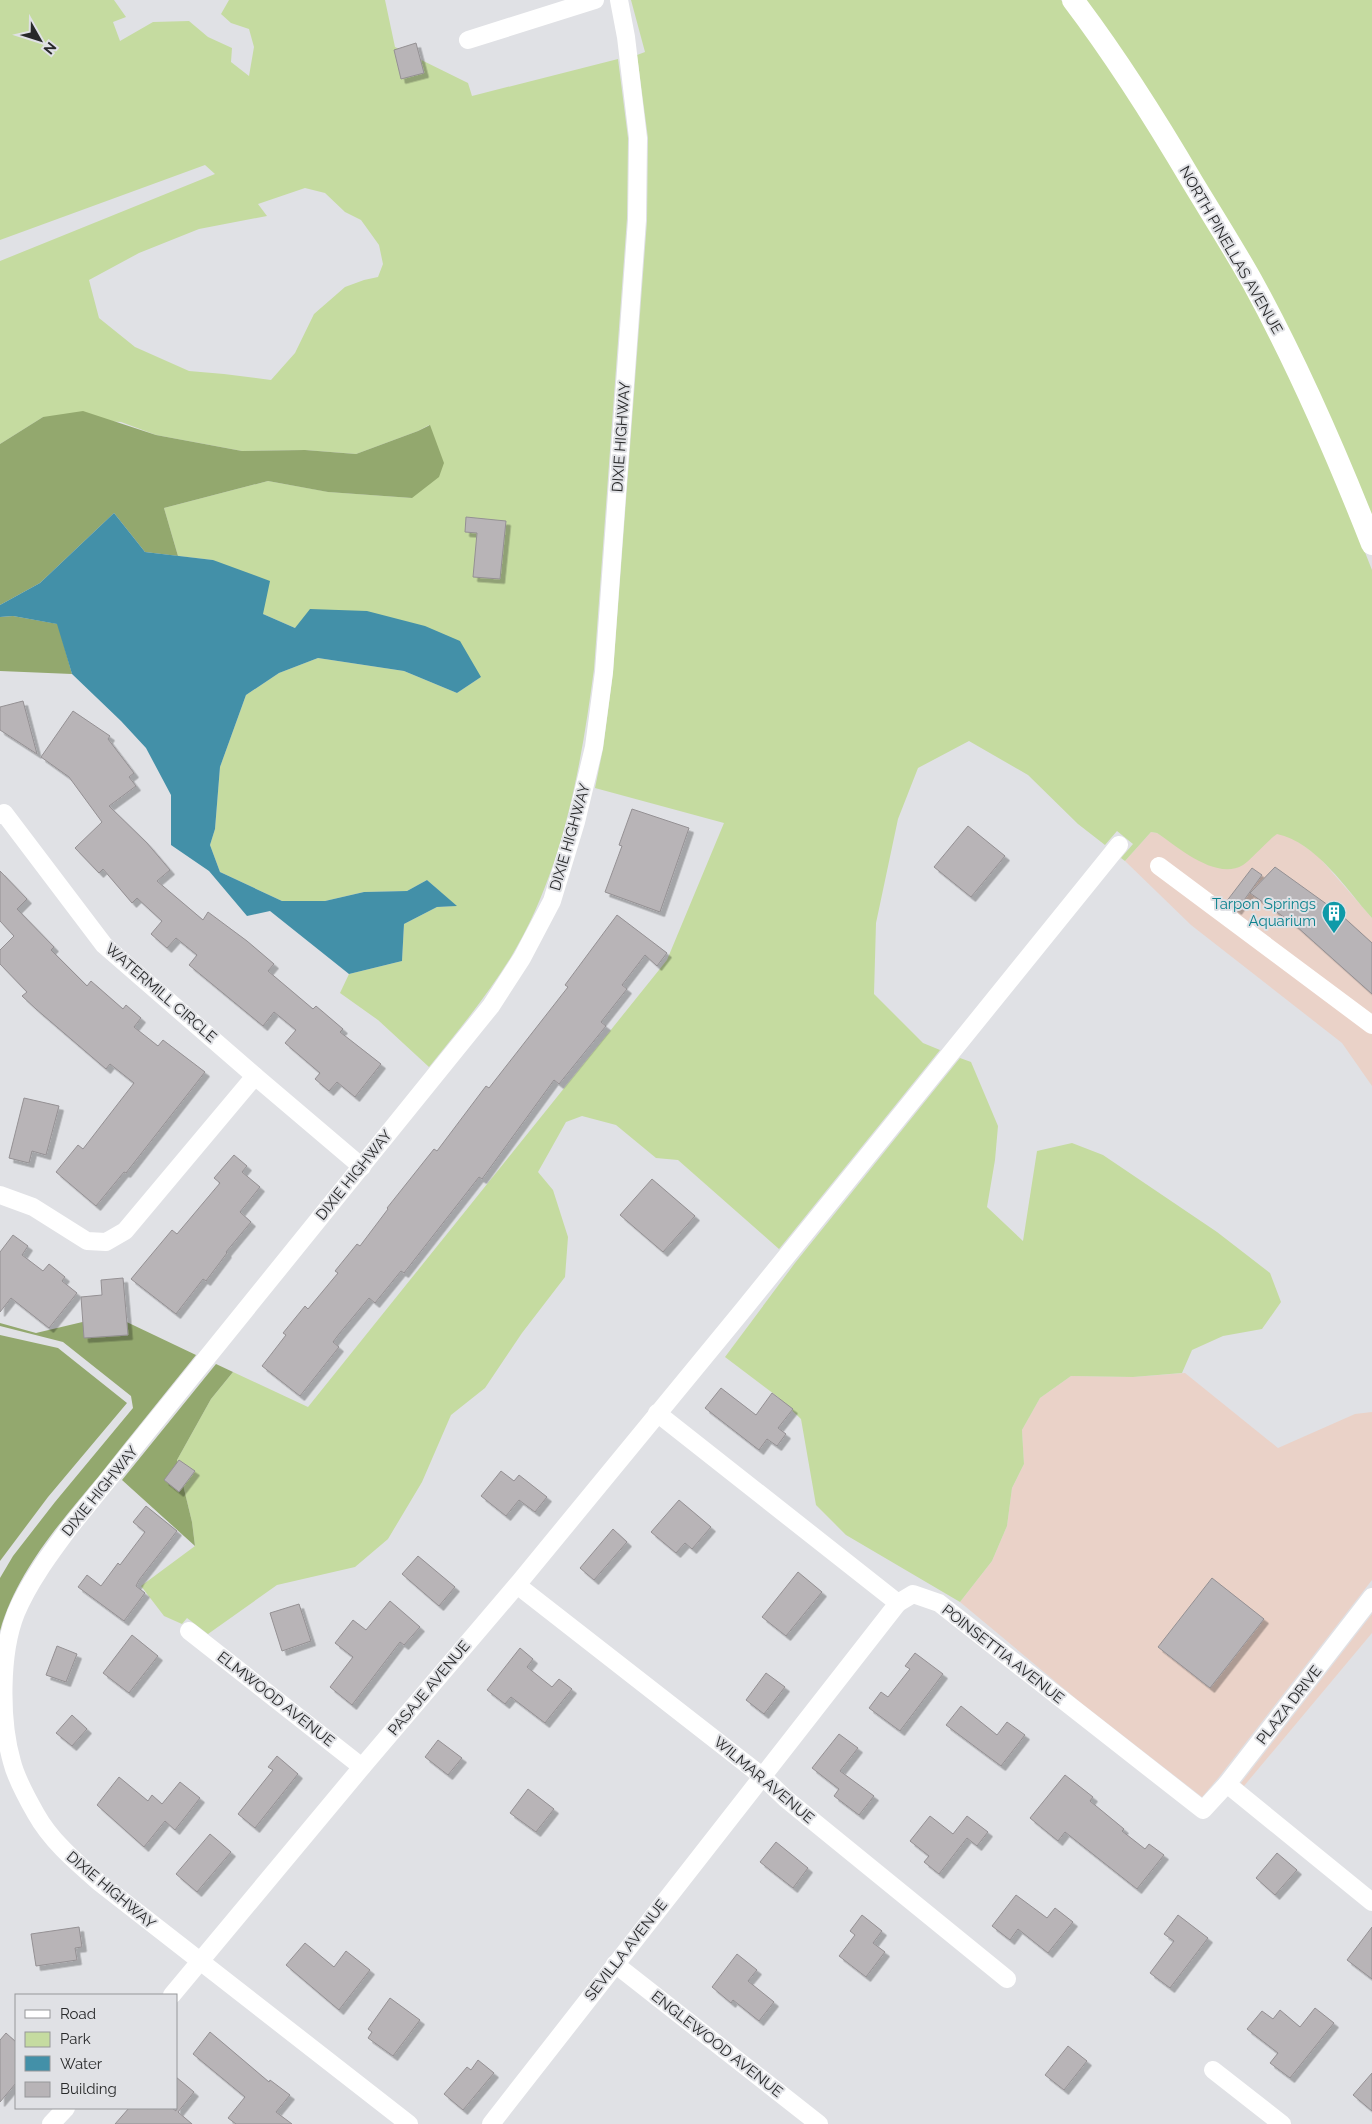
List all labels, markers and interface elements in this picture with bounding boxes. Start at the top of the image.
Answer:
north arrow [15,15,65,65]
text: N [41,39,60,57]
street label: NORTH PINELLAS AVENUE [1175,163,1287,337]
street label: DIXIE HIGHWAY [608,381,634,493]
street label: DIXIE HIGHWAY [546,781,594,893]
place label: Tarpon Springs Aquarium [1212,895,1316,930]
building icon: Tarpon Springs Aquarium [1321,900,1347,934]
street label: WATERMILL CIRCLE [102,940,220,1046]
street label: DIXIE HIGHWAY [312,1126,396,1224]
street label: DIXIE HIGHWAY [58,1442,142,1540]
street label: POINSETTIA AVENUE [938,1601,1068,1707]
street label: PASAJE AVENUE [384,1637,474,1739]
street label: ELMWOOD AVENUE [214,1648,338,1750]
street label: PLAZA DRIVE [1253,1662,1325,1748]
street label: WILMAR AVENUE [710,1733,818,1827]
street label: DIXIE HIGHWAY [63,1848,159,1933]
street label: SEVILLA AVENUE [581,1896,671,2004]
street label: ENGLEWOOD AVENUE [648,1987,786,2101]
legend [15,1994,178,2109]
text: Road [60,2005,96,2023]
text: Park [60,2030,91,2048]
text: Water [60,2055,103,2073]
text: Building [60,2080,117,2098]

